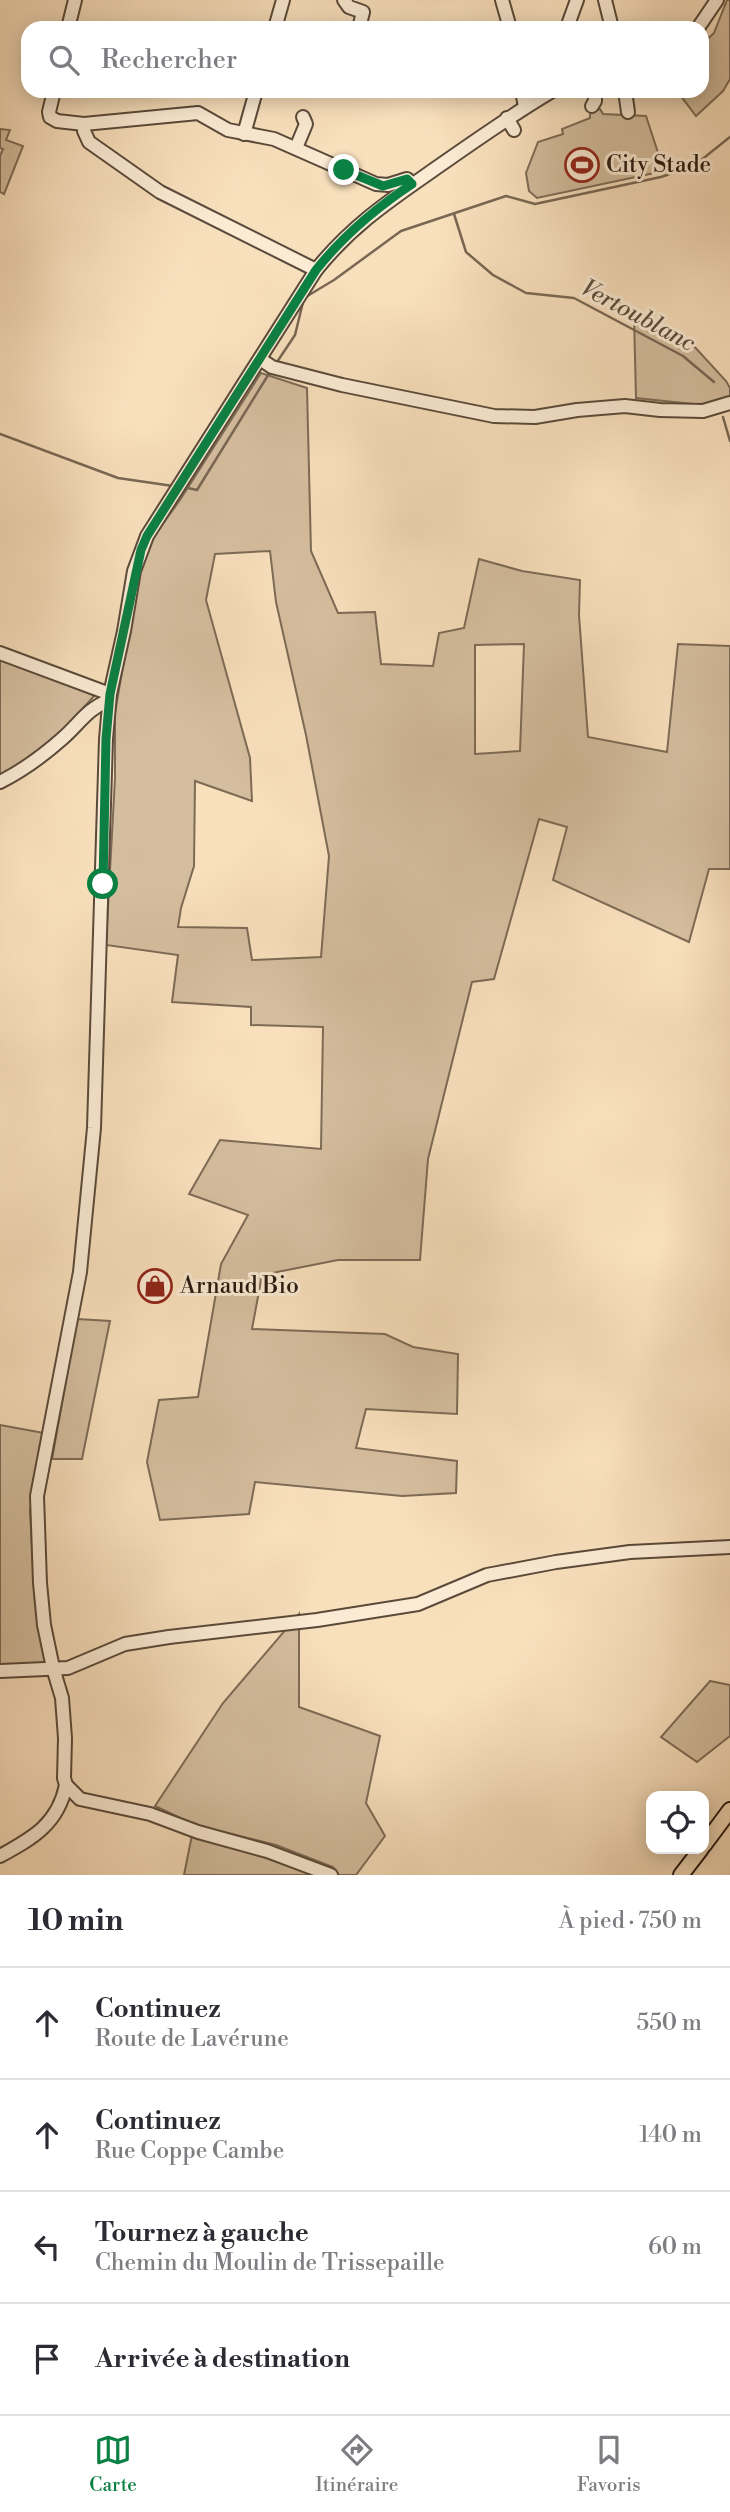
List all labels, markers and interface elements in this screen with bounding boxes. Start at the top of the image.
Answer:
search box [21,21,709,98]
icon: search [45,41,83,79]
text: Rechercher [101,44,237,76]
sports icon: City Stade [563,146,601,184]
place label: City Stade [606,151,711,179]
route end [328,154,359,185]
water label: Vertoublanc [576,273,701,359]
route start [87,868,118,899]
shop icon: Arnaud Bio [136,1267,174,1305]
place label: Arnaud Bio [179,1272,299,1300]
map controls [646,1791,709,1854]
button: locate [646,1791,709,1854]
text: 10 min [28,1902,123,1940]
text: À pied · 750 m [559,1907,702,1935]
text: Continuez [95,1993,221,2025]
icon: ahead [28,2004,66,2042]
text: 550 m [637,2009,702,2037]
text: Route de Lavérune [95,2025,289,2053]
text: Continuez [95,2105,221,2137]
icon: ahead [28,2116,66,2154]
text: 140 m [639,2121,702,2149]
text: Rue Coppe Cambe [95,2137,284,2165]
text: Tournez à gauche [95,2217,309,2249]
icon: left [28,2228,66,2266]
text: 60 m [648,2233,702,2261]
text: Chemin du Moulin de Trissepaille [95,2249,445,2277]
icon: arrive [28,2340,66,2378]
text: Arrivée à destination [95,2343,350,2375]
tab: Carte [89,2431,137,2497]
tab: Itinéraire [316,2431,398,2497]
tab: Favoris [577,2431,641,2497]

